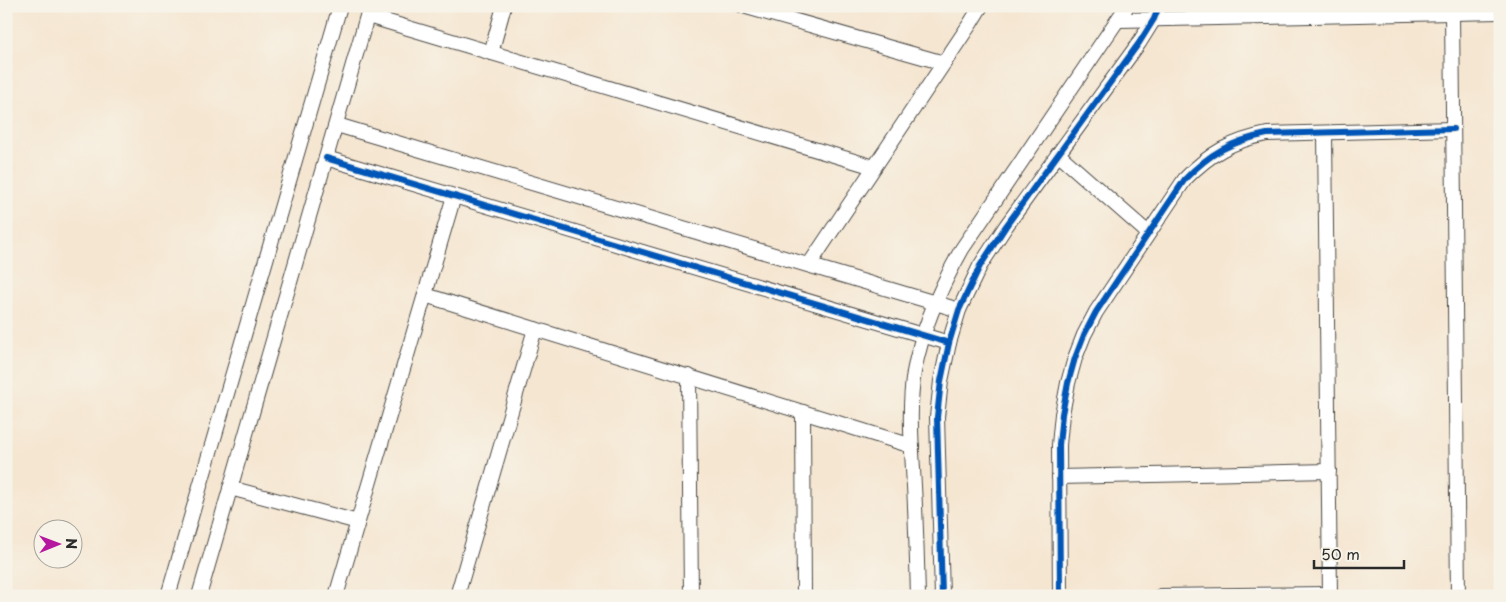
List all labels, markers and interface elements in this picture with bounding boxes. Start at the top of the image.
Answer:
north arrow [32,520,82,570]
scale bar [1314,537,1404,569]
text: N [61,538,82,549]
text: 50 m [1321,542,1360,565]

